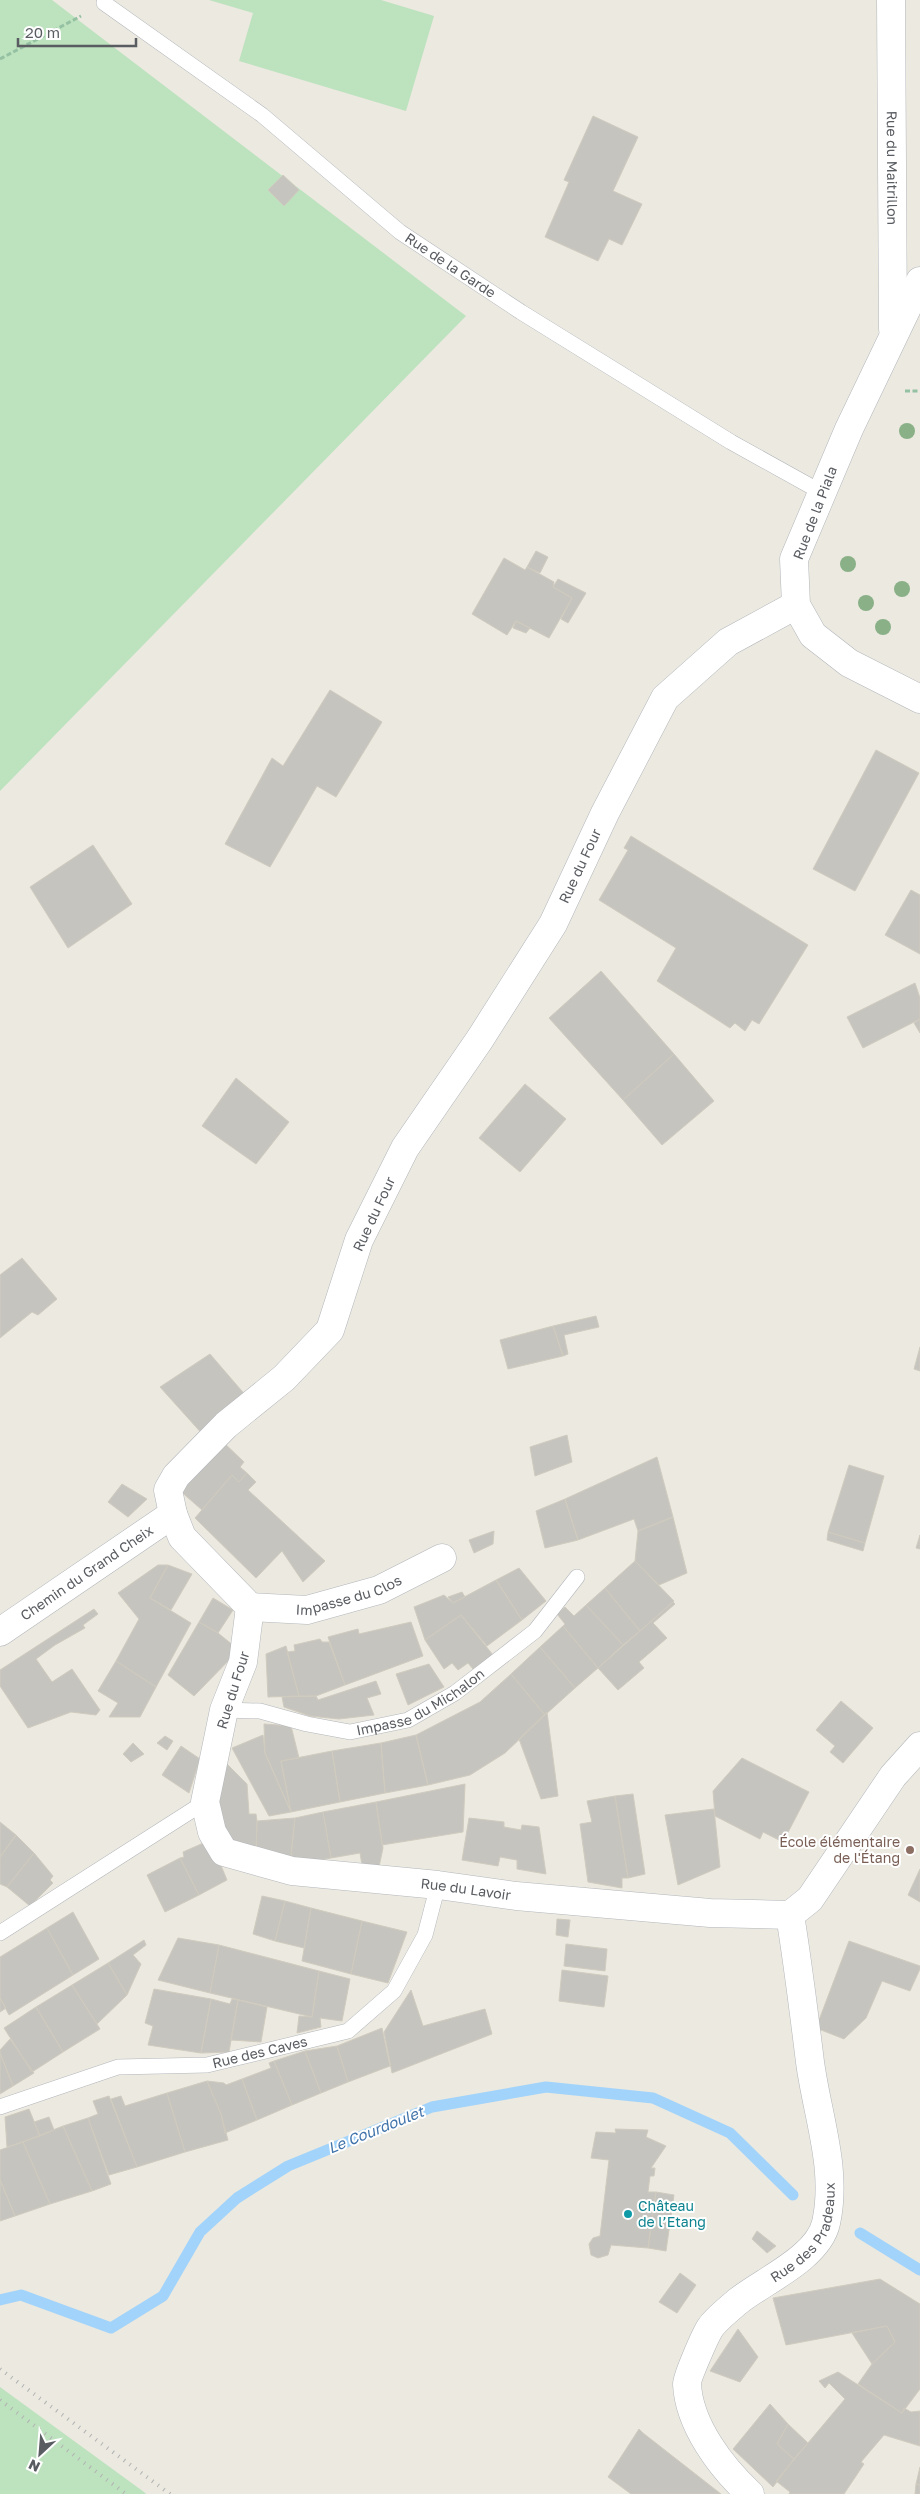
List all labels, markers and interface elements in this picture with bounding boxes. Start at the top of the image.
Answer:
scale bar [18,15,135,47]
text: 20 m [25,23,60,41]
street label: Rue du Maitrillon [884,111,901,225]
street label: Rue de la Garde [402,229,499,301]
street label: Rue de la Piala [789,464,840,562]
street label: Rue du Four [555,825,604,906]
street label: Rue du Four [349,1173,398,1254]
street label: Chemin du Grand Cheix [17,1521,156,1624]
street label: Impasse du Clos [295,1571,404,1618]
street label: Rue du Four [213,1648,253,1731]
street label: Impasse du Michalon [355,1664,488,1738]
place label: École élémentaire de l'Étang [779,1833,900,1866]
marker: École élémentaire de l'Étang [904,1844,916,1856]
street label: Rue du Lavoir [420,1874,513,1903]
street label: Rue des Caves [210,2032,309,2071]
water label: Le Courdoulet [325,2101,428,2156]
street label: Rue des Pradeaux [767,2182,838,2285]
place label: Château de l’Etang [638,2197,706,2230]
marker: Château de l’Etang [622,2208,634,2220]
north arrow [15,2429,65,2479]
text: N [26,2456,43,2476]

